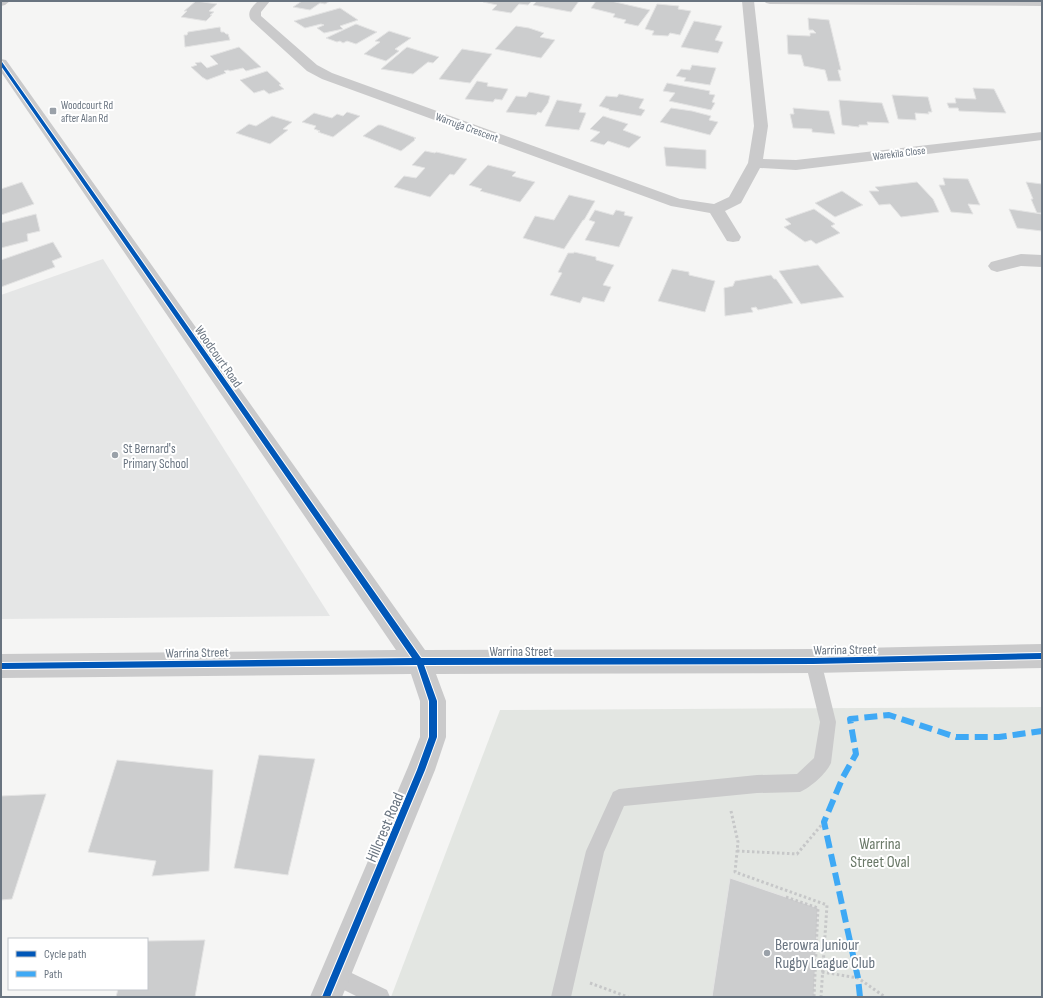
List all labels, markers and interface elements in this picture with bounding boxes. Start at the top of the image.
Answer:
place label: Woodcourt Rd after Alan Rd [61,99,114,125]
marker: Woodcourt Rd after Alan Rd [48,106,58,116]
street label: Warruga Crescent [434,110,501,145]
street label: Warekila Close [872,144,926,163]
street label: Woodcourt Road [191,322,245,391]
place label: St Bernard's Primary School [123,441,188,472]
marker: St Bernard's Primary School [110,450,120,460]
street label: Warrina Street [813,641,877,659]
street label: Warrina Street [165,644,229,662]
street label: Warrina Street [489,644,553,660]
street label: Hillcrest Road [362,790,409,865]
park label: Warrina Street Oval [850,835,910,872]
place label: Berowra Juniour Rugby League Club [775,936,875,973]
legend [8,938,148,990]
text: Cycle path [44,947,86,962]
marker: Berowra Juniour Rugby League Club [762,948,772,958]
text: Path [44,967,62,982]

